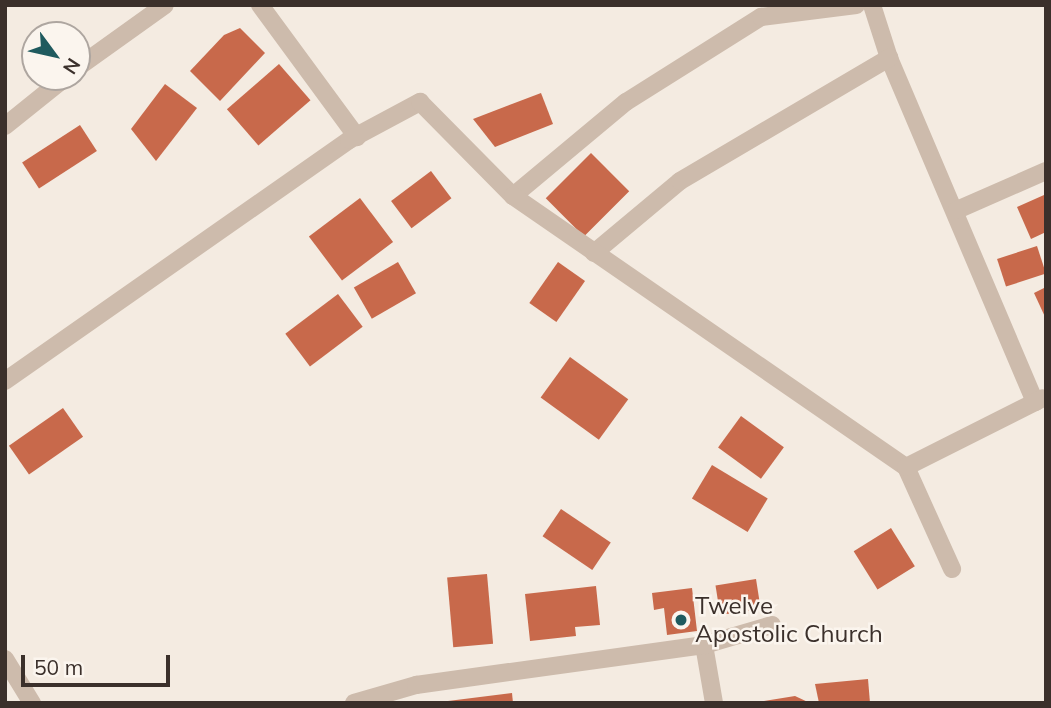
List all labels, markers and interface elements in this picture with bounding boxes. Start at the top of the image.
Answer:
north arrow [21,21,91,91]
text: N [58,54,86,79]
place label: Twelve Apostolic Church [695,592,883,648]
marker: Twelve Apostolic Church [673,612,689,628]
scale bar [24,642,173,686]
text: 50 m [34,654,83,680]

